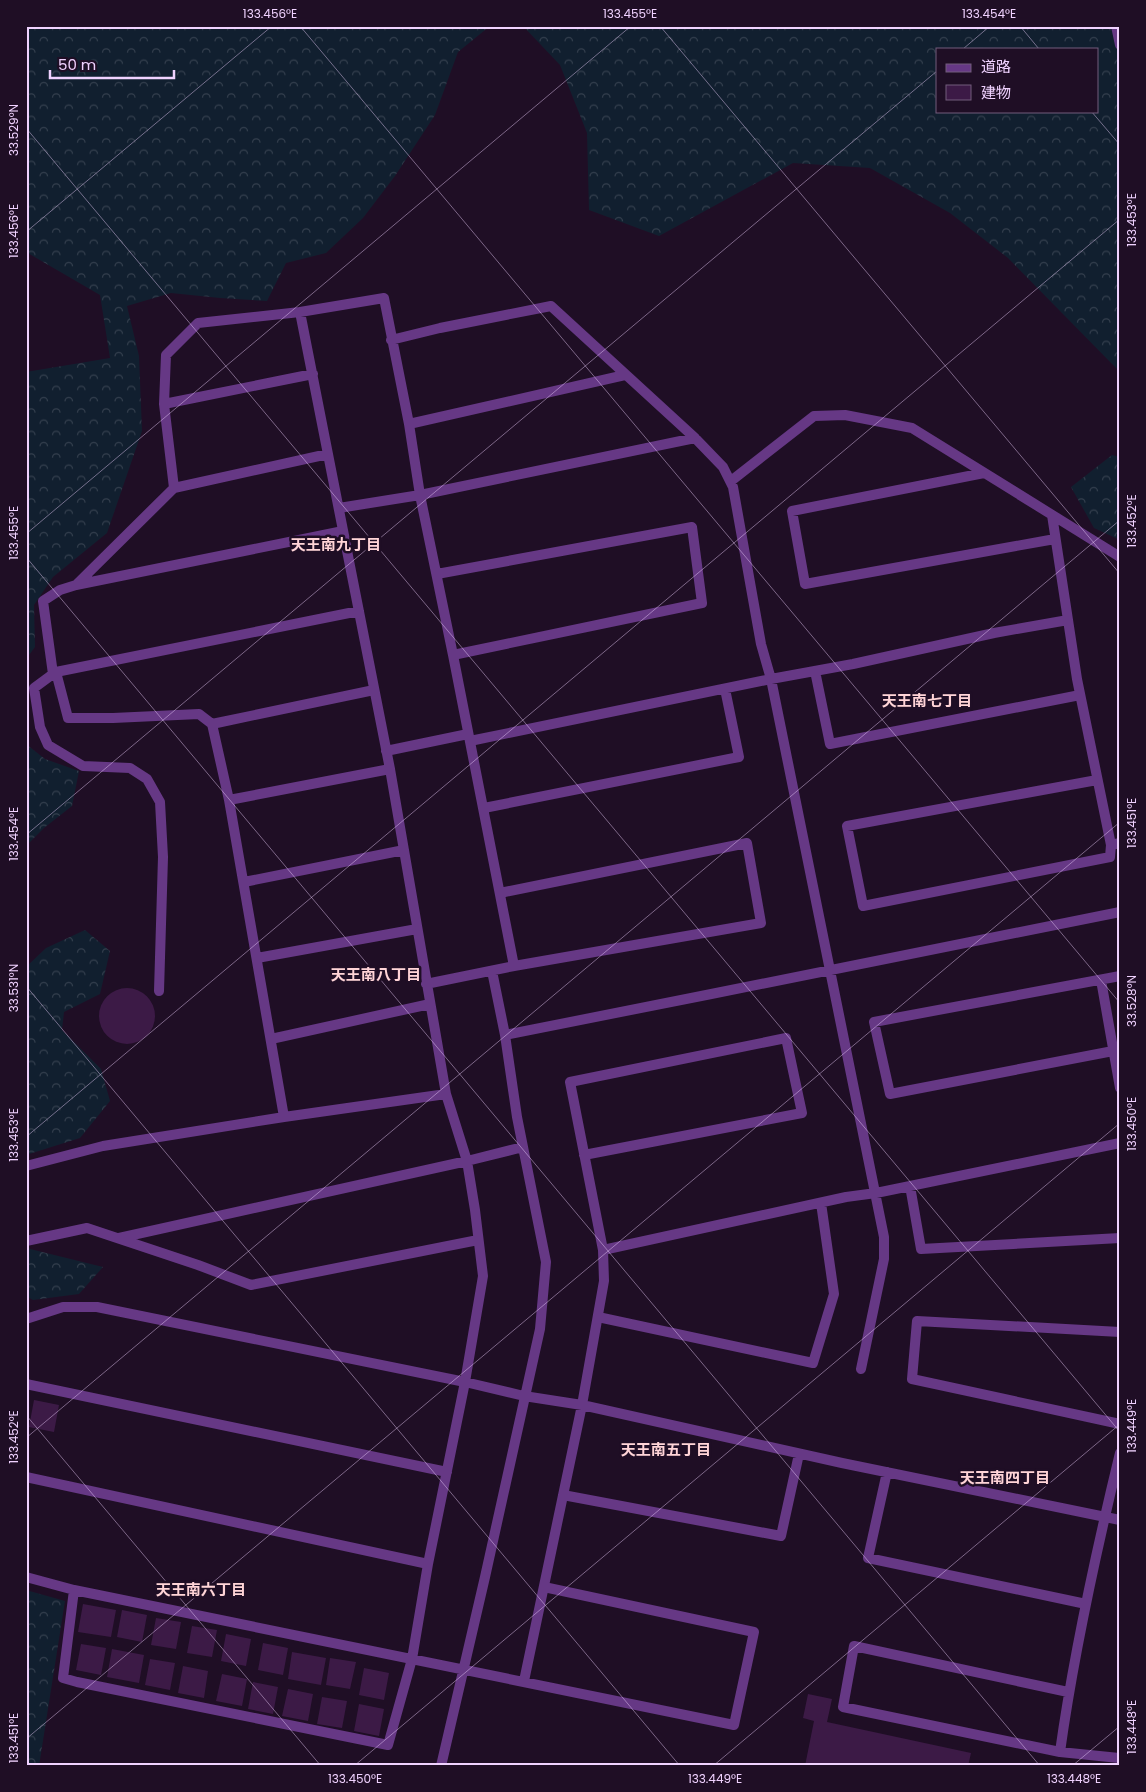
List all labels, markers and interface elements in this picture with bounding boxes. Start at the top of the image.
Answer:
text: 133.456°E [243,5,297,22]
text: 133.455°E [603,5,657,22]
text: 133.454°E [962,5,1016,22]
scale bar [50,48,174,80]
legend [936,48,1098,112]
text: 50 m [58,54,96,75]
text: 道路 [981,56,1011,77]
text: 建物 [981,82,1011,103]
text: 33.529°N [5,104,22,156]
text: 133.453°E [1123,193,1140,247]
text: 133.456°E [5,204,22,258]
text: 133.452°E [1123,494,1140,548]
text: 133.455°E [5,506,22,560]
district label: 天王南九丁目 [291,534,381,555]
district label: 天王南七丁目 [882,690,972,711]
text: 133.451°E [1123,798,1140,848]
text: 133.454°E [5,807,22,861]
text: 33.531°N [5,964,22,1012]
district label: 天王南八丁目 [331,964,421,985]
text: 33.528°N [1123,975,1140,1027]
text: 133.450°E [1123,1097,1140,1151]
text: 133.453°E [5,1108,22,1162]
text: 133.449°E [1123,1399,1140,1453]
text: 133.452°E [5,1410,22,1464]
district label: 天王南五丁目 [621,1439,711,1460]
district label: 天王南四丁目 [960,1467,1050,1488]
district label: 天王南六丁目 [156,1579,246,1600]
text: 133.448°E [1123,1700,1140,1754]
text: 133.451°E [5,1713,22,1763]
text: 133.450°E [328,1770,382,1787]
text: 133.449°E [688,1770,742,1787]
text: 133.448°E [1047,1770,1101,1787]

